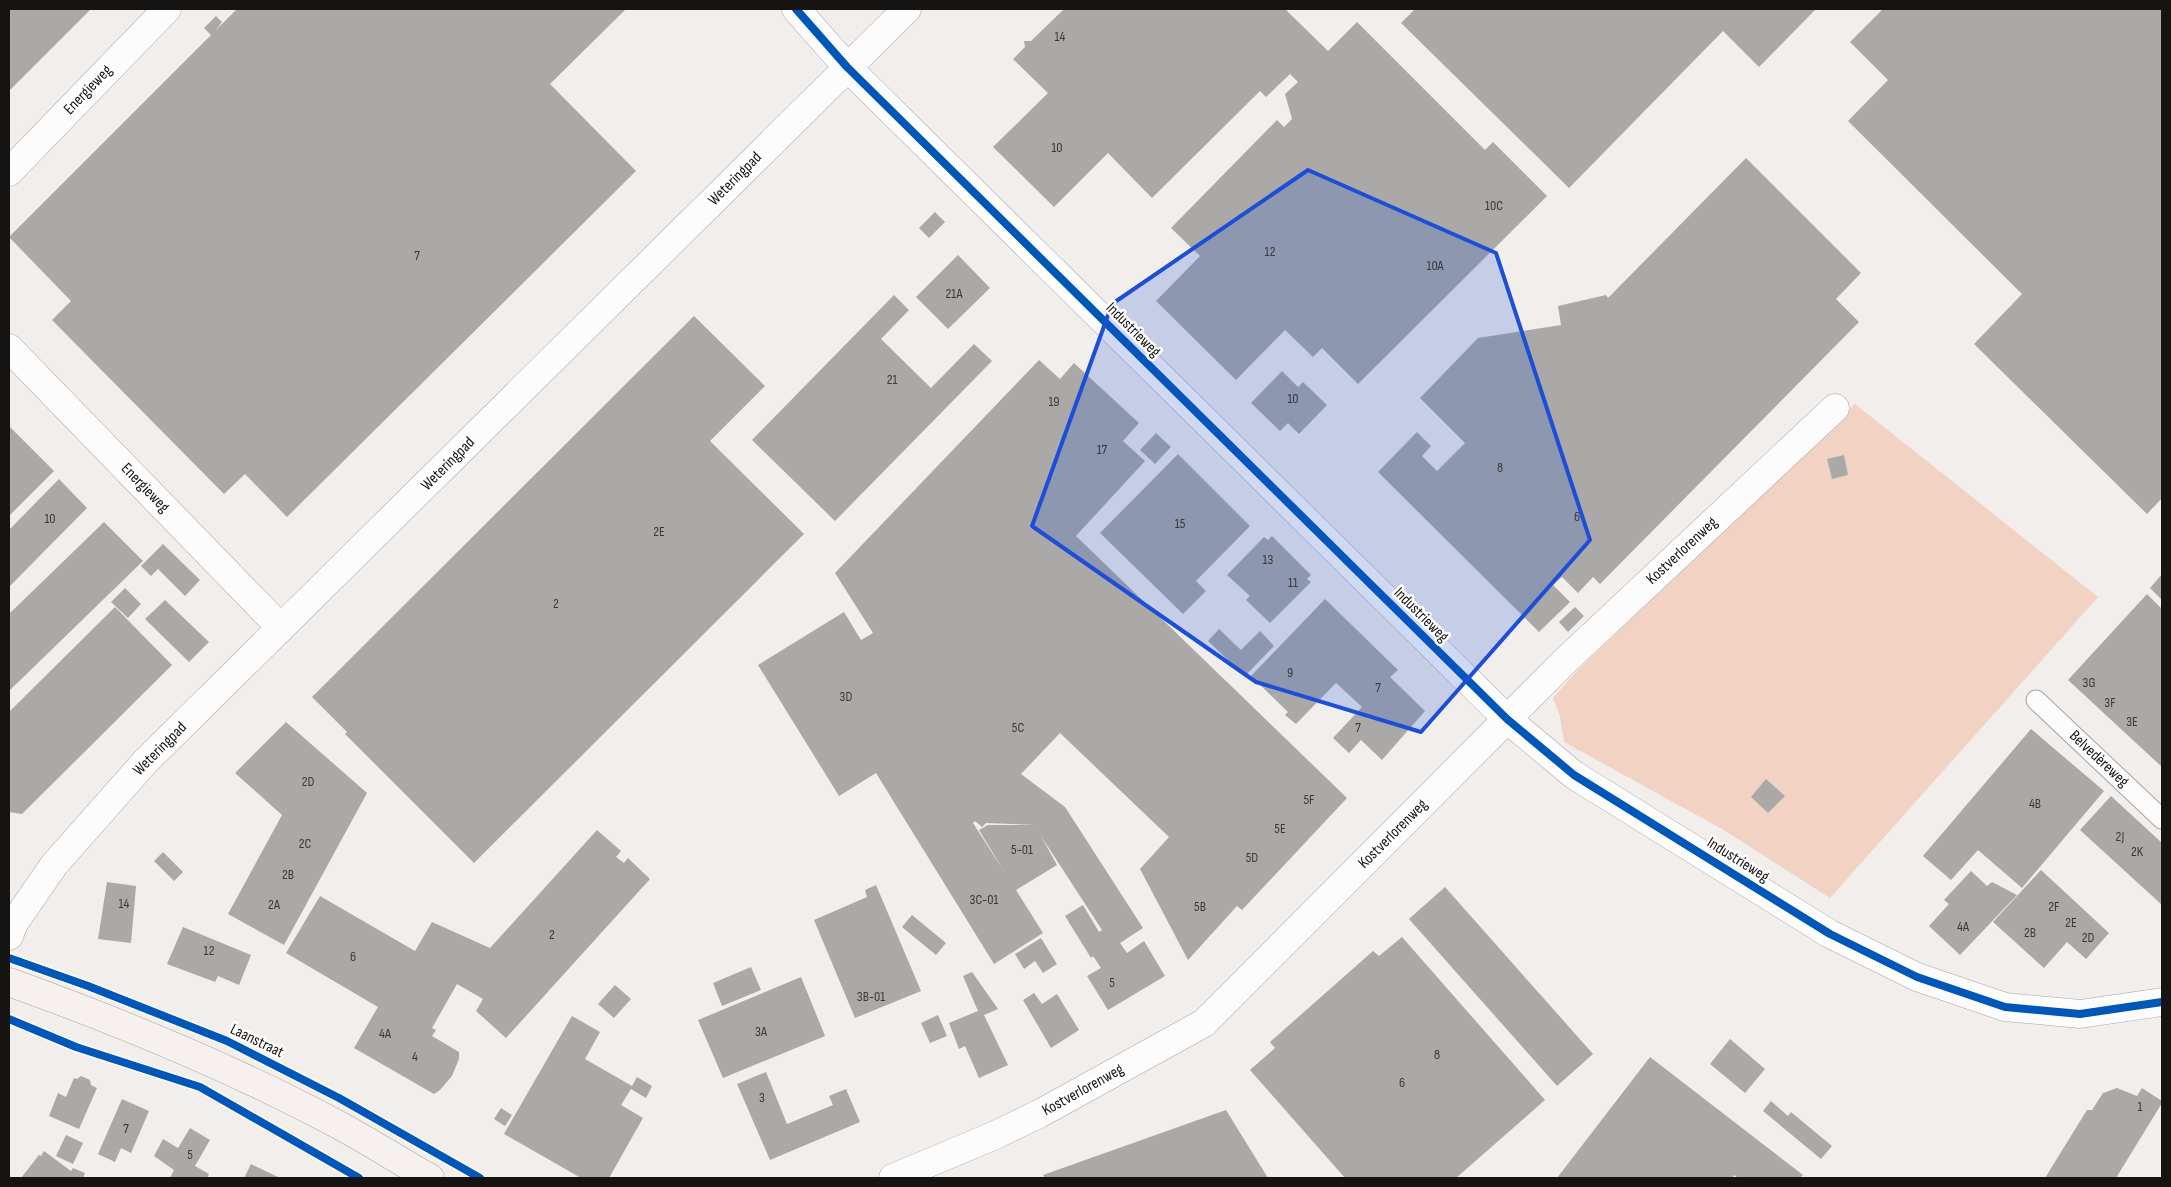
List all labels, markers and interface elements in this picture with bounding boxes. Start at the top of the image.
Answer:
house number: 14 [1055,28,1066,45]
street label: Energieweg [60,61,116,119]
house number: 10 [1051,139,1063,156]
street label: Weteringpad [704,148,766,210]
house number: 10C [1485,197,1503,214]
house number: 12 [1265,243,1276,260]
house number: 7 [414,247,420,264]
house number: 10A [1426,257,1445,274]
house number: 21A [946,285,963,302]
street label: Industrieweg [1102,299,1164,361]
house number: 21 [887,371,897,388]
house number: 10 [1287,390,1299,407]
house number: 19 [1048,393,1060,410]
street label: Weteringpad [417,433,479,495]
house number: 17 [1097,441,1108,458]
street label: Energieweg [117,459,173,517]
house number: 8 [1497,459,1503,476]
house number: 6 [1574,508,1580,525]
house number: 10 [44,510,56,527]
street label: Kostverlorenweg [1642,513,1722,589]
house number: 15 [1175,515,1186,532]
house number: 2E [653,523,665,540]
house number: 13 [1263,551,1274,568]
house number: 11 [1288,574,1298,591]
street label: Industrieweg [1390,584,1452,646]
house number: 2 [553,595,559,612]
house number: 9 [1287,664,1293,681]
house number: 3G [2083,674,2095,691]
house number: 7 [1375,679,1381,696]
house number: 3D [840,688,852,705]
house number: 3F [2104,694,2116,711]
house number: 3E [2126,713,2138,730]
street label: Weteringpad [129,718,191,780]
house number: 5C [1012,719,1024,736]
house number: 7 [1355,719,1361,736]
street label: Belvedèreweg [2065,727,2133,791]
house number: 2D [302,773,314,790]
house number: 5F [1303,791,1315,808]
street label: Kostverlorenweg [1354,795,1432,873]
house number: 4B [2029,795,2041,812]
house number: 5E [1274,820,1286,837]
house number: 2J [2116,828,2124,845]
street label: Industrieweg [1703,833,1773,887]
house number: 2C [299,835,311,852]
house number: 5-01 [1011,841,1033,858]
house number: 2K [2131,843,2144,860]
house number: 5D [1246,849,1258,866]
house number: 2B [282,866,294,883]
house number: 3C-01 [970,891,999,908]
house number: 14 [119,895,130,912]
house number: 2A [268,896,281,913]
house number: 5B [1194,898,1206,915]
house number: 2F [2048,898,2060,915]
house number: 2E [2065,914,2077,931]
house number: 4A [1957,918,1970,935]
house number: 2B [2024,924,2036,941]
house number: 2 [549,926,555,943]
house number: 2D [2082,929,2094,946]
house number: 12 [204,942,215,959]
house number: 6 [350,948,356,965]
house number: 5 [1109,974,1115,991]
house number: 3B-01 [857,988,885,1005]
street label: Laanstraat [227,1020,287,1062]
house number: 3A [755,1023,768,1040]
house number: 4A [379,1025,392,1042]
house number: 8 [1434,1046,1440,1063]
house number: 4 [412,1048,418,1065]
street label: Kostverlorenweg [1039,1060,1127,1120]
house number: 6 [1399,1074,1405,1091]
house number: 3 [759,1089,765,1106]
house number: 1 [2138,1098,2143,1115]
house number: 7 [123,1120,129,1137]
house number: 5 [187,1146,193,1163]

